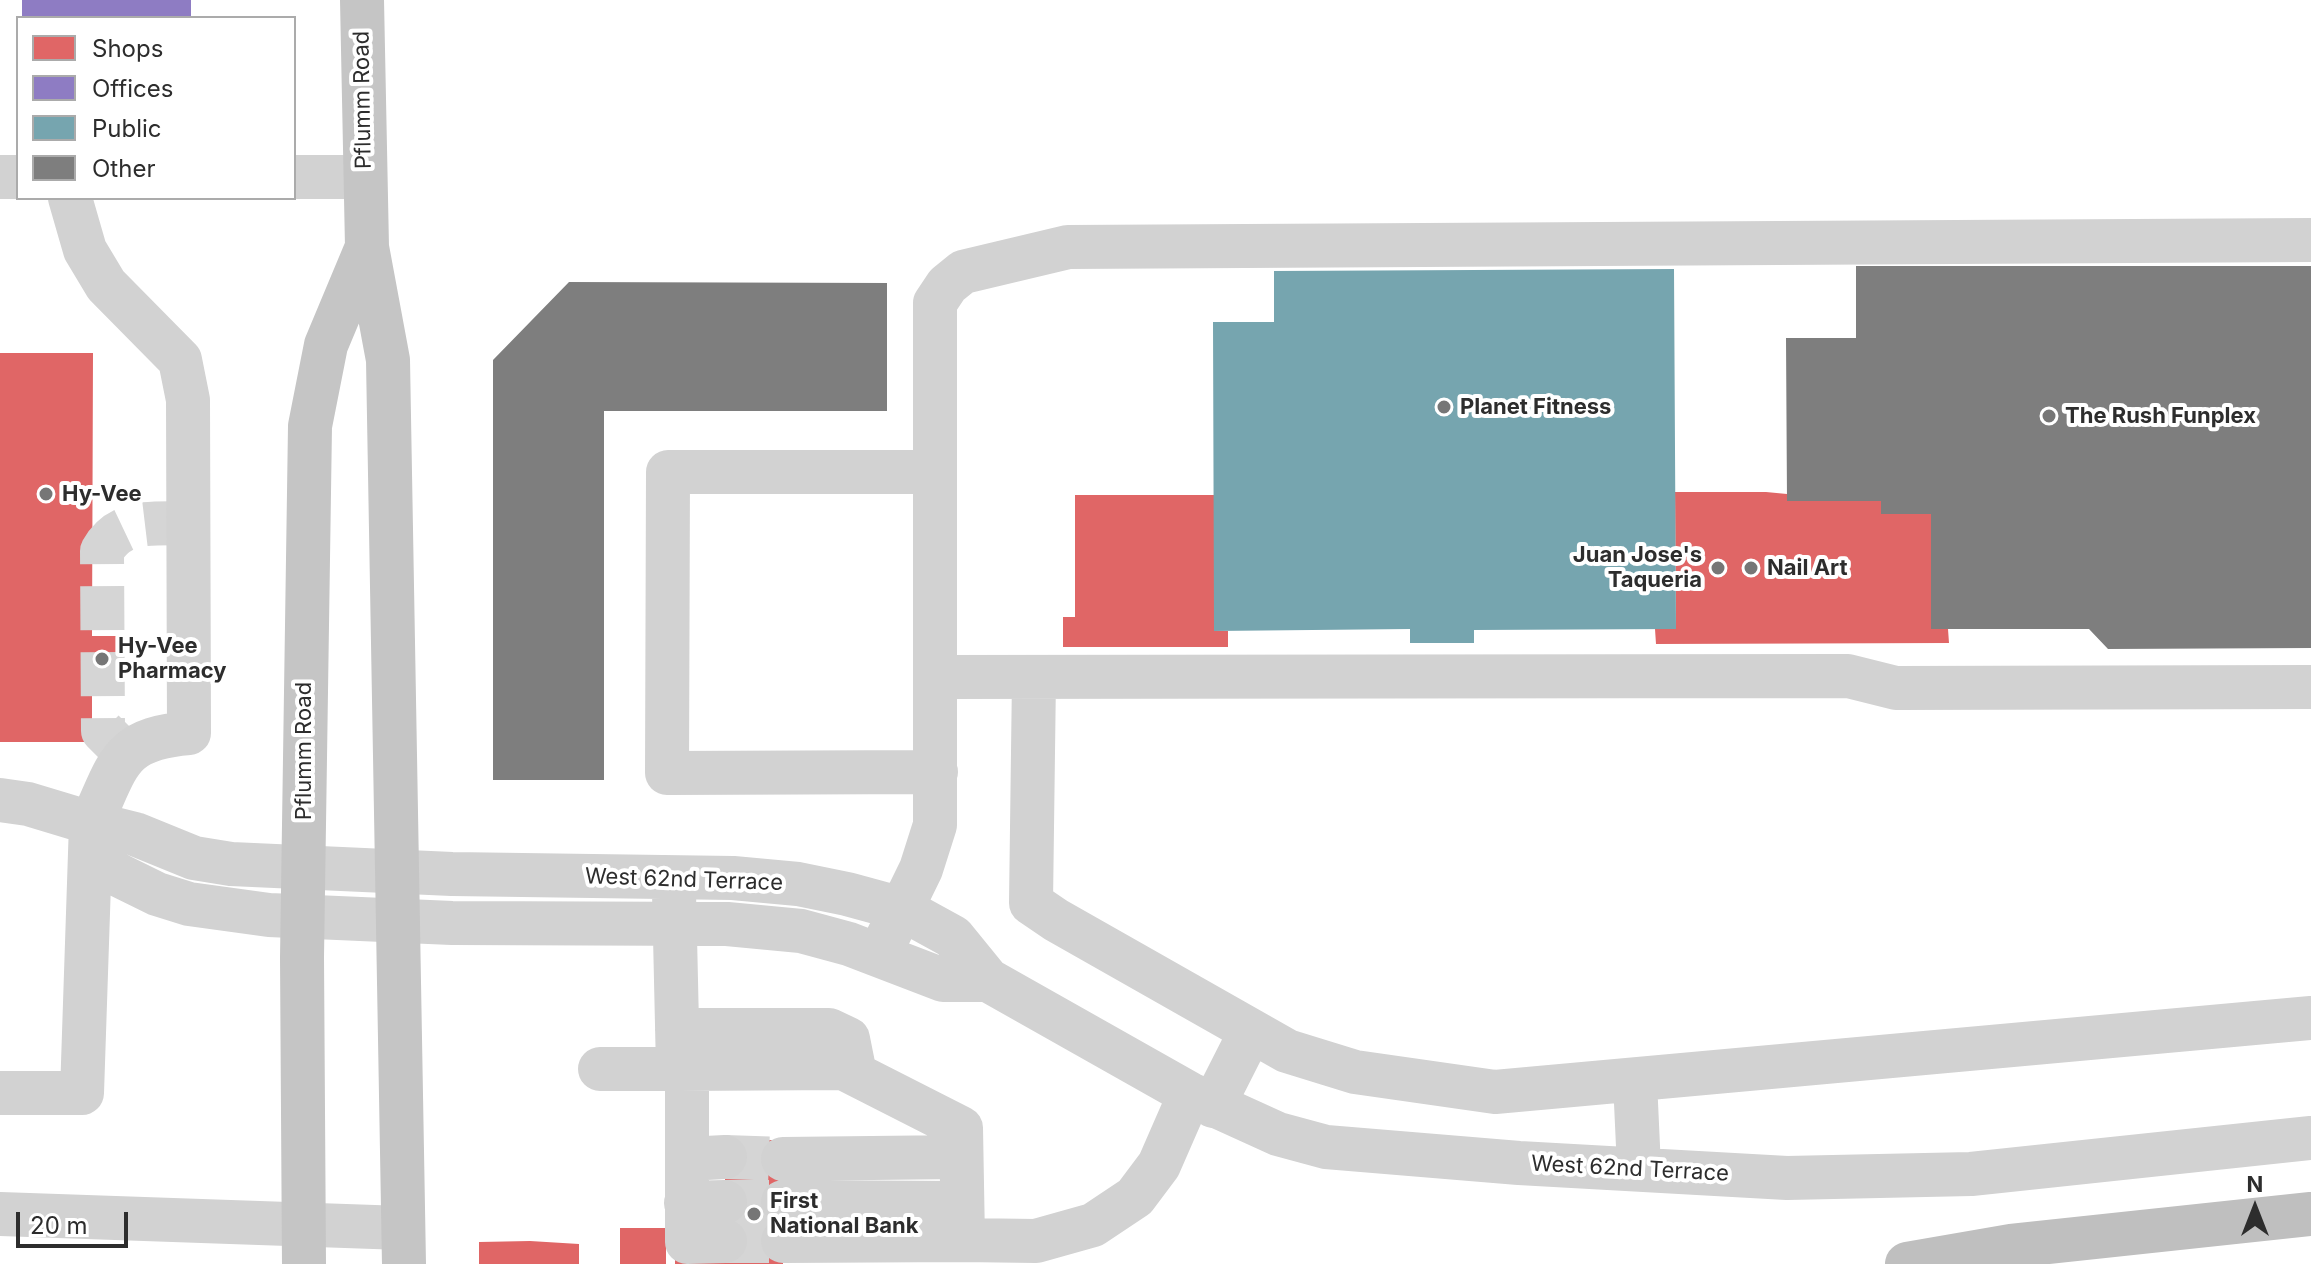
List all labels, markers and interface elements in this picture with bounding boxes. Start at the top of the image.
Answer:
legend [16,16,296,200]
street label: Pflumm Road [349,31,377,169]
text: Shops [92,34,163,63]
text: Offices [92,74,173,103]
text: Public [92,114,162,143]
text: Other [92,154,155,183]
place label: Planet Fitness [1460,394,1611,420]
marker: Planet Fitness [1435,398,1453,416]
place label: The Rush Funplex [2065,403,2256,429]
marker: The Rush Funplex [2040,407,2058,425]
place label: Hy-Vee [62,481,142,507]
marker: Hy-Vee [37,485,55,503]
place label: Juan Jose's Taqueria [1573,542,1702,594]
place label: Nail Art [1767,555,1848,581]
marker: Juan Jose's Taqueria [1709,559,1727,577]
marker: Nail Art [1742,559,1760,577]
place label: Hy-Vee Pharmacy [118,633,226,684]
marker: Hy-Vee Pharmacy [93,650,111,668]
street label: Pflumm Road [291,682,317,820]
street label: West 62nd Terrace [585,863,783,897]
street label: West 62nd Terrace [1530,1151,1730,1187]
north arrow [2215,1168,2295,1248]
text: N [2247,1171,2263,1197]
place label: First National Bank [770,1188,918,1240]
scale bar [20,1196,132,1246]
marker: First National Bank [745,1205,763,1223]
text: 20 m [30,1211,88,1240]

